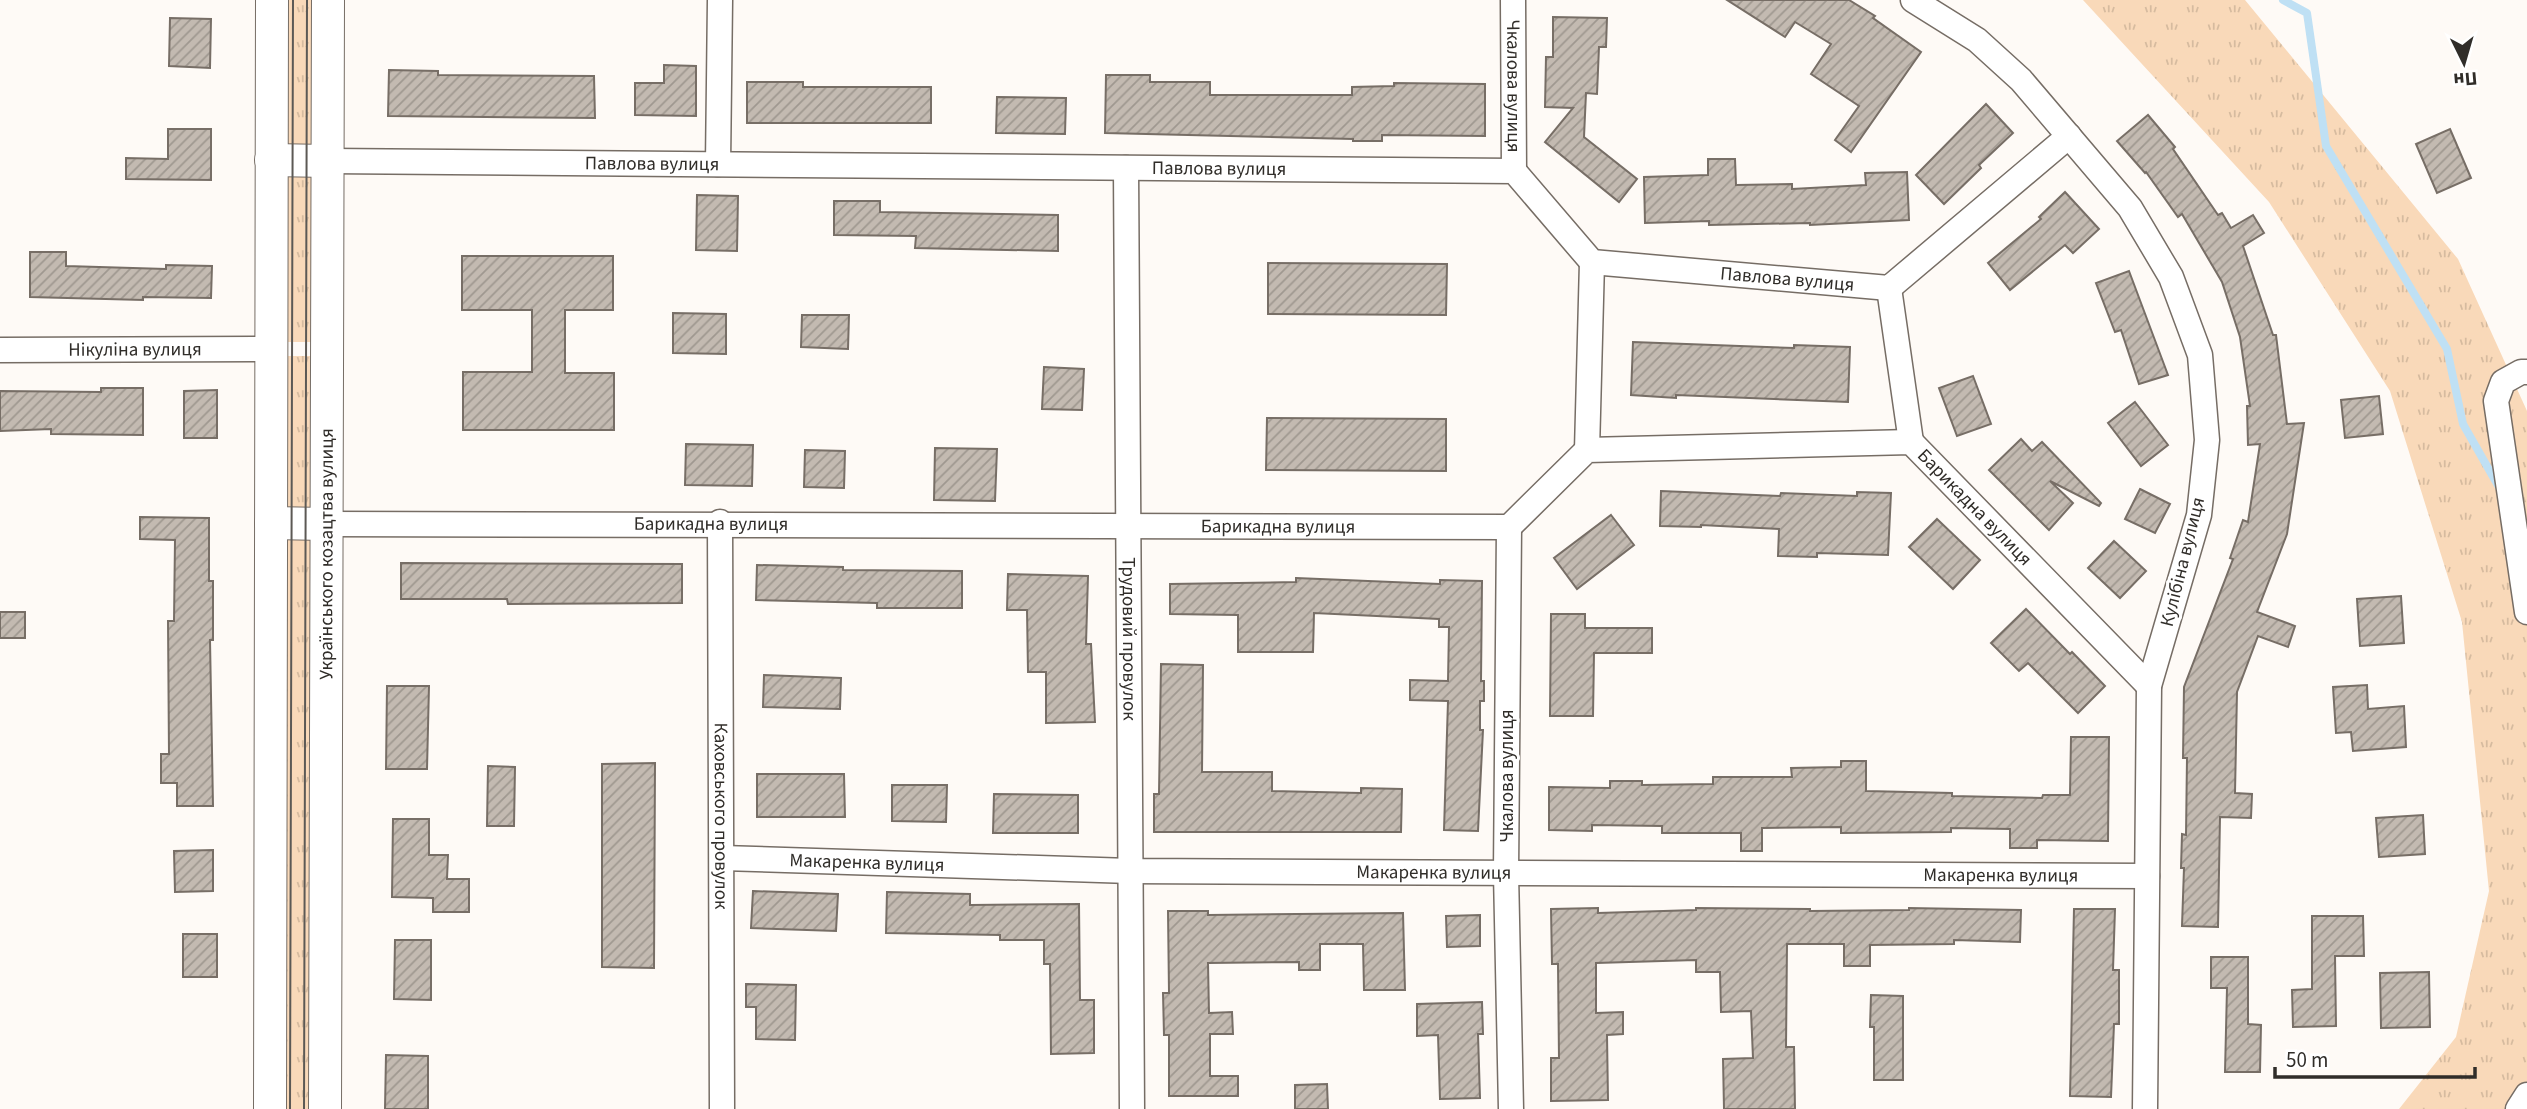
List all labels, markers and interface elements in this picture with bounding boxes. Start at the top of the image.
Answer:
street label: Чкалова вулиця [1500,19,1527,153]
north arrow [2429,28,2499,98]
text: Пн [2452,64,2478,93]
street label: Павлова вулиця [585,150,719,178]
street label: Павлова вулиця [1152,154,1286,183]
street label: Павлова вулиця [1719,260,1856,298]
street label: Нікуліна вулиця [68,336,202,363]
street label: Українського козацтва вулиця [313,428,340,680]
street label: Барикадна вулиця [1911,443,2038,572]
street label: Кулібіна вулиця [2154,494,2212,630]
street label: Барикадна вулиця [634,510,788,538]
street label: Барикадна вулиця [1201,513,1355,540]
street label: Трудовий провулок [1115,557,1143,721]
street label: Чкалова вулиця [1494,709,1521,843]
street label: Каховського провулок [707,723,735,910]
street label: Макаренка вулиця [789,847,945,879]
street label: Макаренка вулиця [1356,859,1511,886]
street label: Макаренка вулиця [1923,861,2078,889]
scale bar [2275,1036,2474,1080]
text: 50 m [2286,1045,2328,1075]

